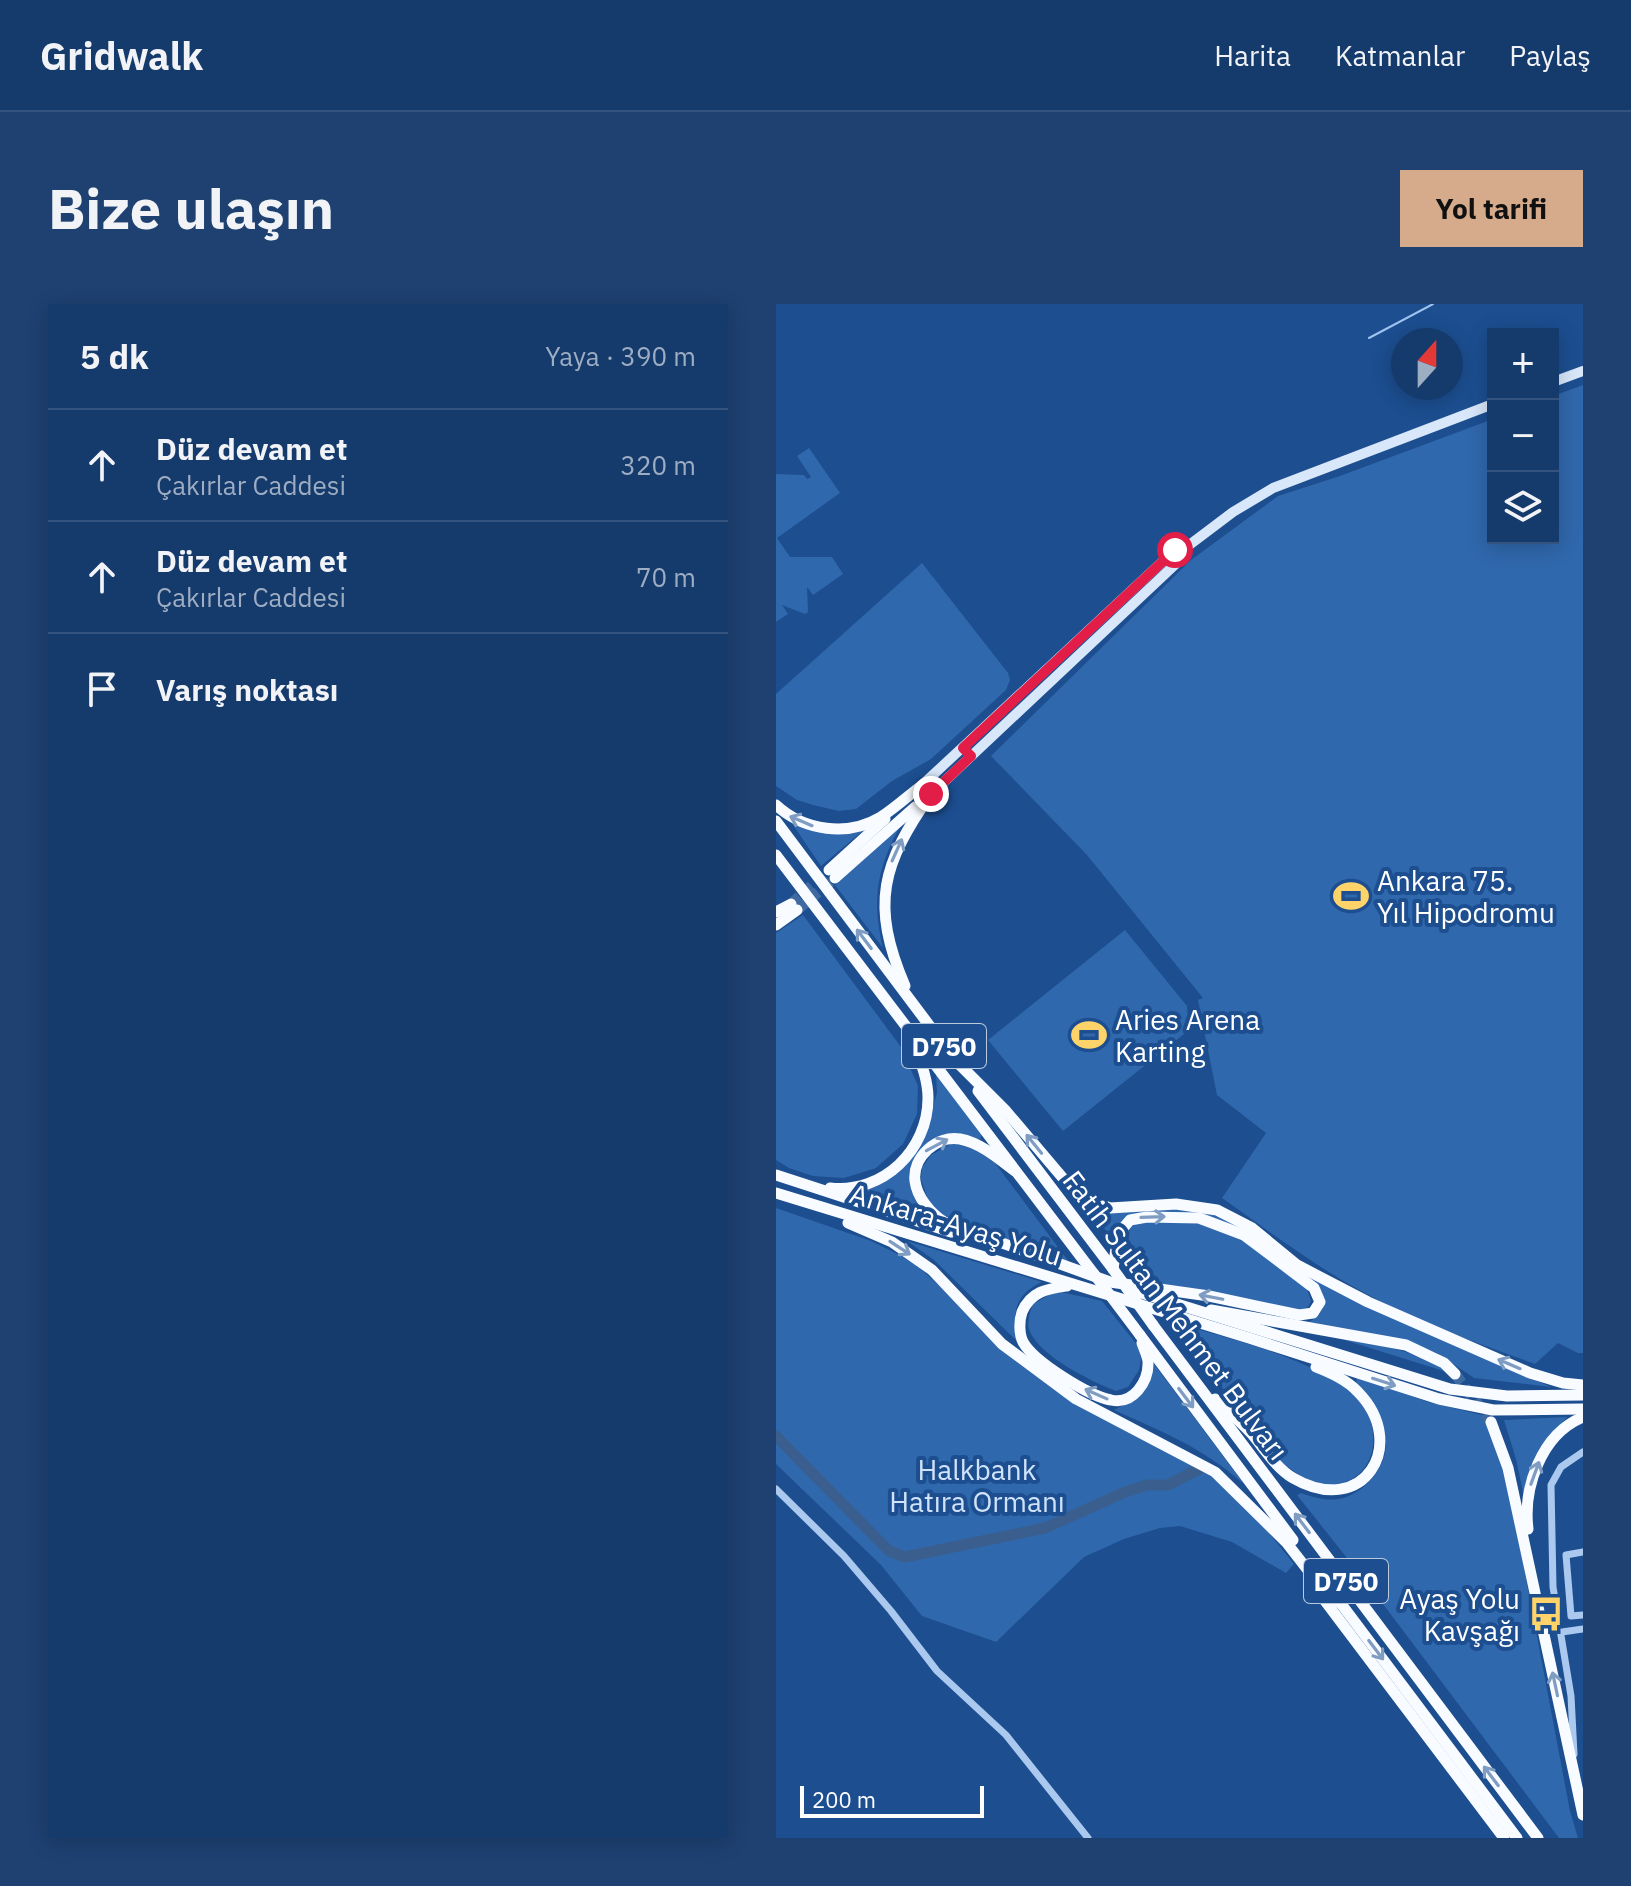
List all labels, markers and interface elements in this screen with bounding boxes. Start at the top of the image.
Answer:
text: Gridwalk [40,31,203,80]
text: Harita [1214,37,1291,74]
text: Katmanlar [1335,37,1465,74]
text: Paylaş [1509,37,1591,74]
button: Yol tarifi [1400,170,1583,247]
text: Bize ulaşın [48,172,334,244]
north arrow [1391,328,1463,400]
map controls [1487,328,1559,544]
button: + [1487,328,1559,400]
text: 5 dk [80,334,149,378]
text: Yaya · 390 m [545,339,696,373]
button: − [1487,400,1559,472]
text: Düz devam et [156,429,347,468]
icon: ahead [80,443,124,487]
text: 320 m [620,448,696,482]
text: Çakırlar Caddesi [156,468,346,502]
button: layers [1487,472,1559,544]
route start [1157,532,1193,568]
text: Düz devam et [156,541,347,580]
icon: ahead [80,555,124,599]
text: 70 m [636,560,696,594]
text: Çakırlar Caddesi [156,580,346,614]
icon: arrive [80,667,124,711]
text: Varış noktası [156,670,338,709]
route end [913,776,949,812]
one-way arrow [789,812,814,827]
one-way arrow [891,838,906,863]
place label: Ankara 75. Yıl Hipodromu [1377,862,1555,931]
sports icon: Ankara 75. Yıl Hipodromu [1332,877,1370,915]
one-way arrow [855,928,872,950]
place label: Aries Arena Karting [1115,1001,1260,1070]
sports icon: Aries Arena Karting [1070,1016,1108,1054]
road number: D750 [902,1024,986,1068]
one-way arrow [1025,1134,1043,1155]
one-way arrow [925,1137,948,1153]
street label: Fatih Sultan Mehmet Bulvarı [1055,1163,1297,1467]
street label: Ankara-Ayaş Yolu [846,1174,1066,1274]
one-way arrow [1139,1210,1166,1225]
one-way arrow [888,1239,910,1256]
one-way arrow [1199,1289,1224,1304]
one-way arrow [1497,1355,1521,1370]
one-way arrow [1371,1376,1396,1391]
one-way arrow [1084,1386,1108,1401]
one-way arrow [1178,1386,1195,1408]
park label: Halkbank Hatıra Ormanı [889,1451,1065,1520]
one-way arrow [1529,1461,1543,1486]
one-way arrow [1293,1512,1310,1534]
road number: D750 [1304,1559,1388,1603]
place label: Ayaş Yolu Kavşağı [1399,1580,1520,1649]
bus stop icon: Ayaş Yolu Kavşağı [1527,1595,1565,1633]
one-way arrow [1367,1639,1384,1661]
one-way arrow [1546,1671,1561,1697]
one-way arrow [1483,1765,1500,1787]
scale bar [800,1782,984,1818]
text: 200 m [812,1785,876,1814]

